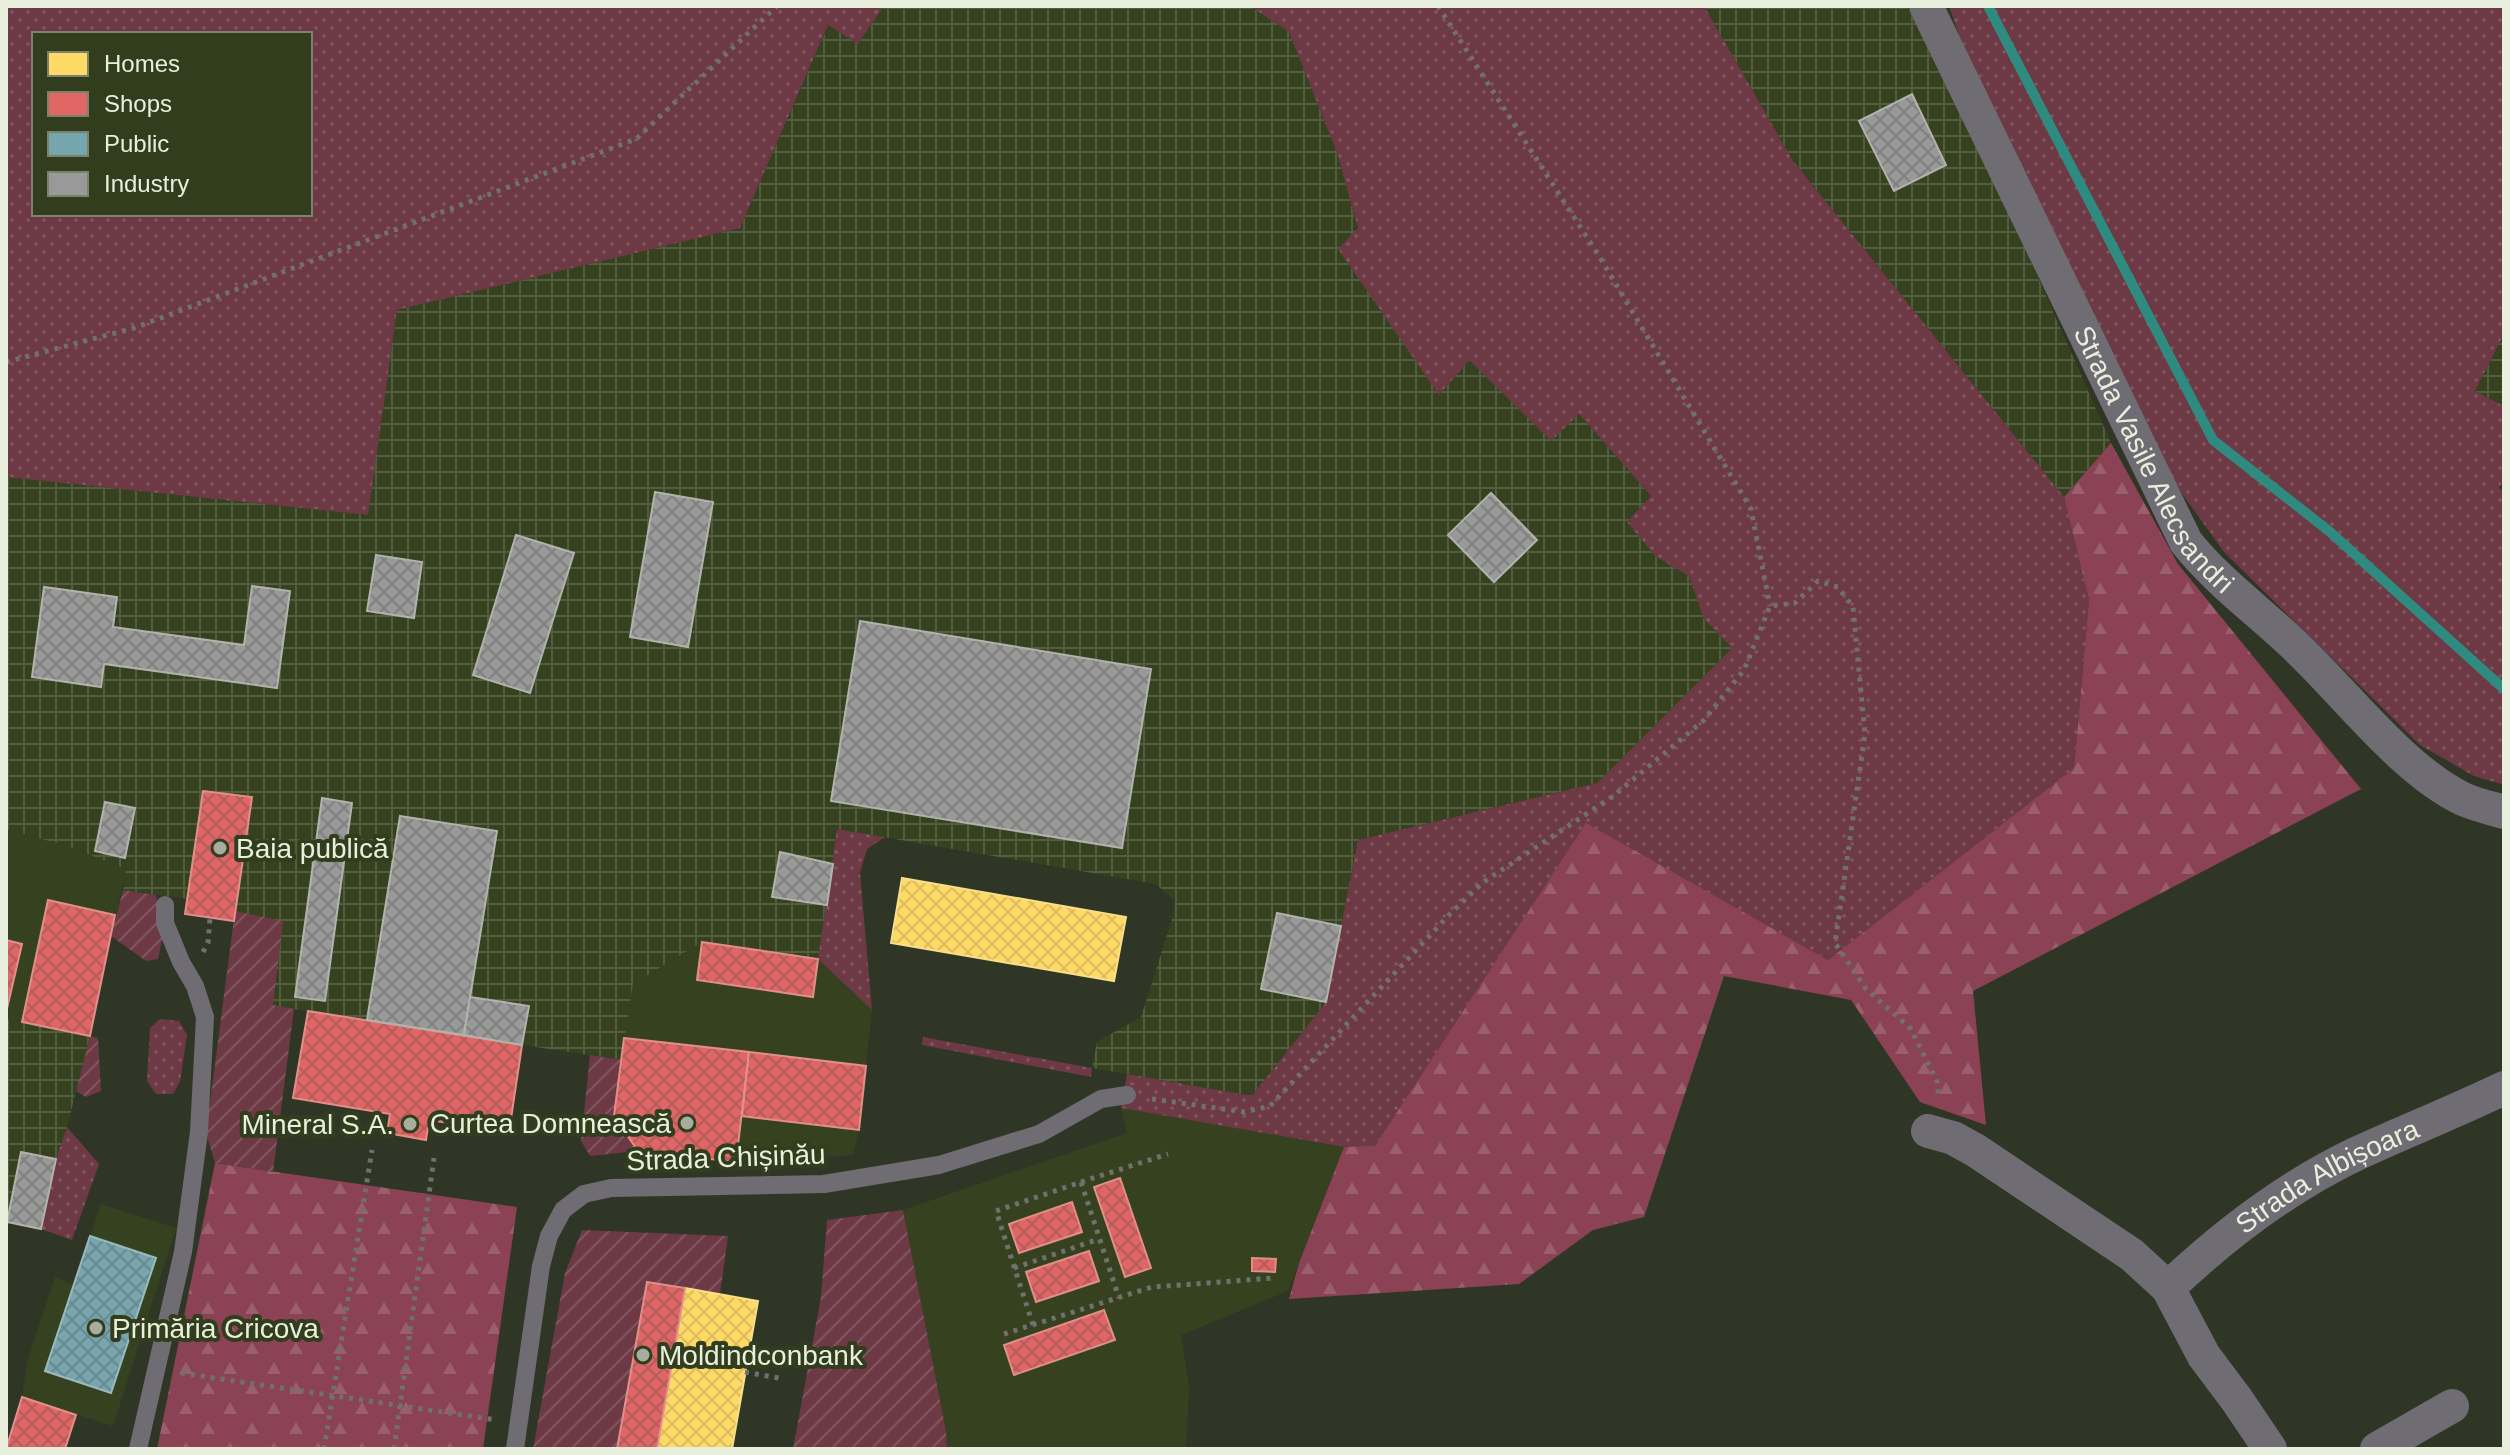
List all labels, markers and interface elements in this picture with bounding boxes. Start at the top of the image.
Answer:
legend [32,32,312,216]
text: Homes [104,50,180,77]
text: Shops [104,90,172,117]
text: Public [104,130,169,157]
text: Industry [104,170,189,197]
street label: Strada Vasile Alecsandri [2068,321,2240,599]
place label: Baia publică [236,833,389,864]
marker: Baia publică [211,839,229,857]
place label: Curtea Domnească [430,1108,671,1139]
place label: Mineral S.A. [242,1109,394,1140]
street label: Strada Albișoara [2230,1113,2424,1240]
marker: Curtea Domnească [678,1114,696,1132]
marker: Mineral S.A. [401,1115,419,1133]
street label: Strada Chișinău [626,1139,826,1176]
place label: Primăria Cricova [112,1313,319,1344]
marker: Primăria Cricova [87,1319,105,1337]
place label: Moldindconbank [659,1340,864,1371]
marker: Moldindconbank [634,1346,652,1364]

